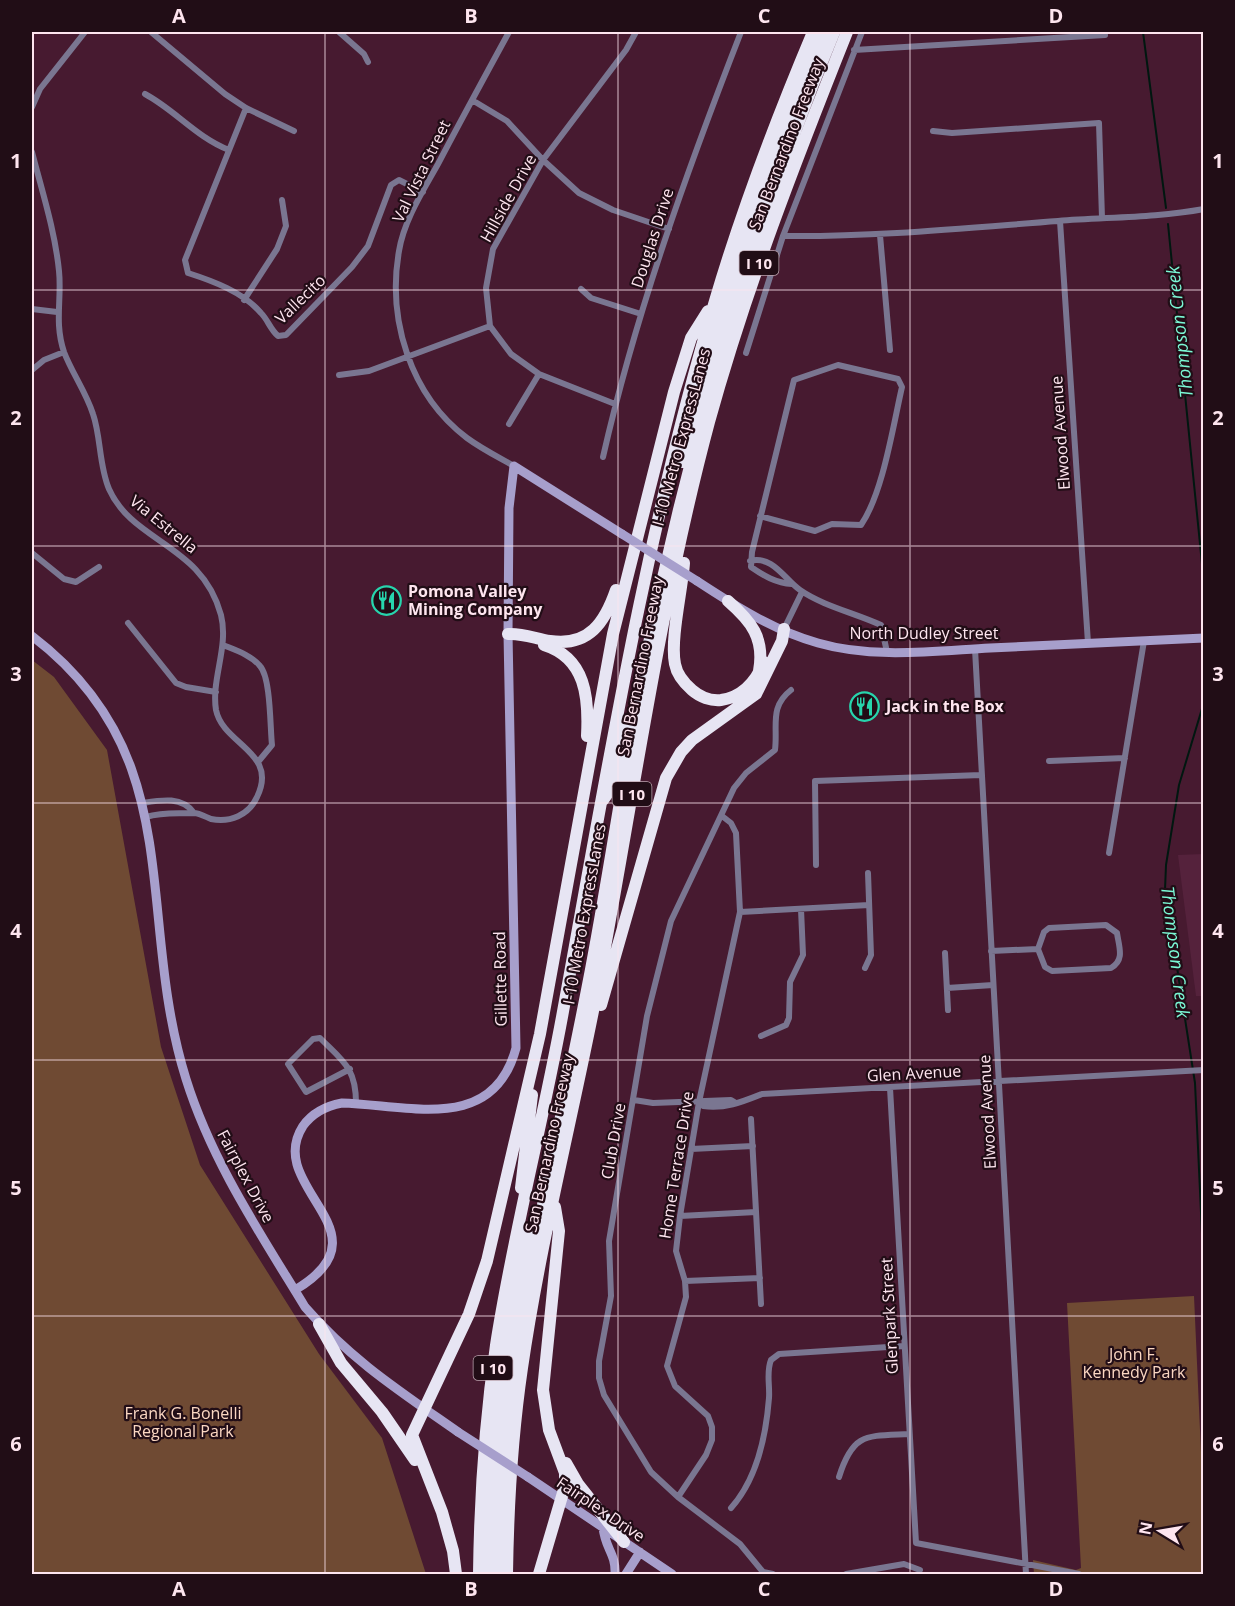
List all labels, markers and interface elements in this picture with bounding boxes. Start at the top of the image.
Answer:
text: A [172,2,186,29]
text: B [464,2,478,29]
text: C [758,2,771,29]
text: D [1049,2,1063,29]
street label: San Bernardino Freeway [743,54,829,233]
street label: Val Vista Street [387,116,455,226]
text: 1 [10,147,22,174]
text: 1 [1212,147,1224,174]
street label: Hillside Drive [475,150,541,246]
street label: Douglas Drive [626,185,678,291]
road number: I 10 [740,251,778,275]
water label: Thompson Creek [1160,263,1198,399]
street label: Vallecito [270,269,330,329]
street label: I-10 Metro ExpressLanes [647,346,715,528]
street label: Elwood Avenue [1045,375,1075,491]
text: 2 [10,404,22,431]
text: 2 [1212,404,1224,431]
street label: Via Estrella [125,490,203,558]
street label: San Bernardino Freeway [612,573,668,758]
place label: Pomona Valley Mining Company [408,580,543,620]
restaurant icon: Pomona Valley Mining Company [371,584,403,616]
street label: North Dudley Street [850,622,999,644]
text: 3 [10,660,22,687]
text: 3 [1212,660,1224,687]
restaurant icon: Jack in the Box [849,690,881,722]
place label: Jack in the Box [884,695,1005,717]
road number: I 10 [612,782,652,806]
street label: I-10 Metro ExpressLanes [557,822,611,1006]
water label: Thompson Creek [1156,885,1196,1021]
text: 4 [10,917,22,944]
text: 4 [1212,917,1224,944]
street label: Gillette Road [488,931,512,1027]
street label: San Bernardino Freeway [519,1051,579,1234]
street label: Elwood Avenue [973,1054,1001,1170]
street label: Glen Avenue [866,1060,962,1086]
street label: Home Terrace Drive [653,1090,699,1240]
street label: Club Drive [595,1101,631,1181]
street label: Fairplex Drive [212,1126,280,1226]
text: 5 [10,1174,22,1201]
text: 5 [1212,1174,1224,1201]
street label: Glenpark Street [875,1257,903,1375]
park label: John F. Kennedy Park [1083,1343,1186,1383]
road number: I 10 [474,1356,512,1380]
park label: Frank G. Bonelli Regional Park [125,1402,241,1442]
text: 6 [10,1430,22,1457]
text: 6 [1212,1430,1224,1457]
street label: Fairplex Drive [552,1471,650,1547]
north arrow [1130,1501,1190,1561]
text: N [1133,1520,1157,1537]
text: A [172,1575,186,1602]
text: B [464,1575,478,1602]
text: C [758,1575,771,1602]
text: D [1049,1575,1063,1602]

